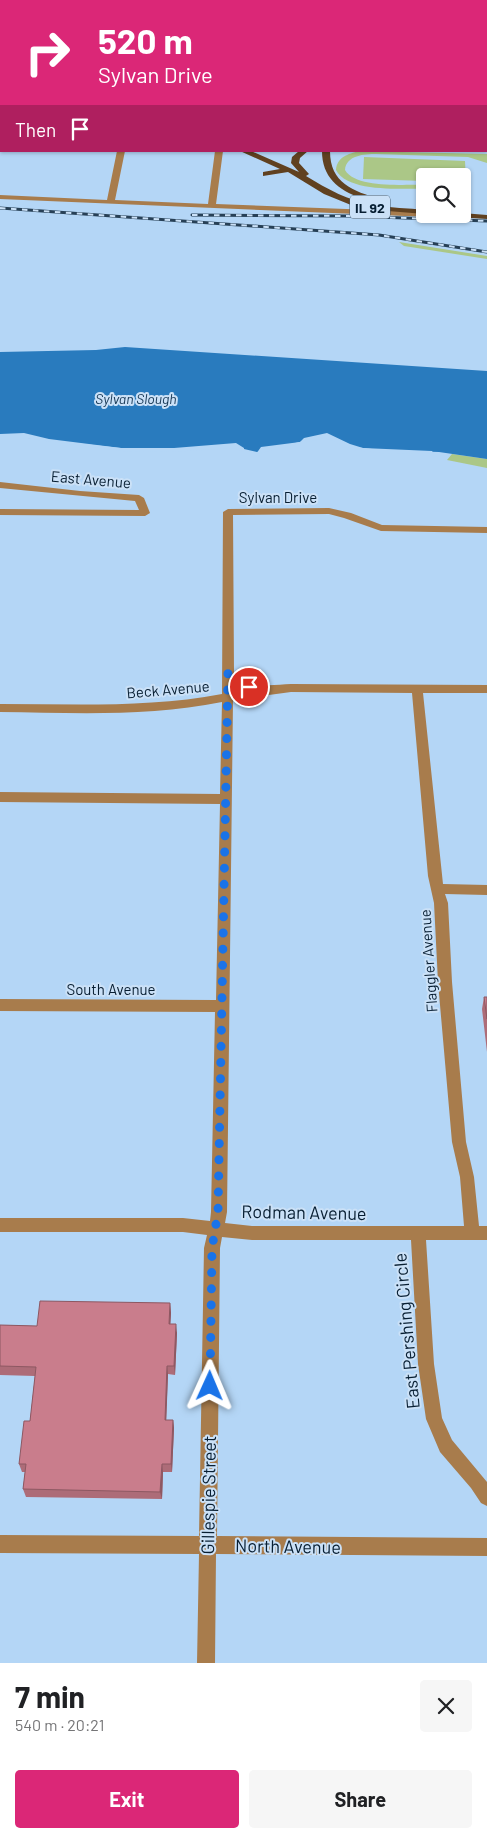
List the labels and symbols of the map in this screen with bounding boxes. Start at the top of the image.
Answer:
road number: IL 92 [350,196,390,218]
water label: Sylvan Slough [95,390,177,407]
street label: East Avenue [50,467,132,491]
street label: Sylvan Drive [239,488,317,506]
pin [228,666,270,708]
street label: Beck Avenue [126,676,210,702]
street label: Flaggler Avenue [415,909,441,1013]
street label: South Avenue [66,980,156,998]
street label: Rodman Avenue [241,1200,367,1224]
street label: East Pershing Circle [388,1252,424,1410]
position arrow [183,1359,235,1411]
street label: Gillespie Street [196,1435,220,1555]
street label: North Avenue [235,1534,341,1558]

